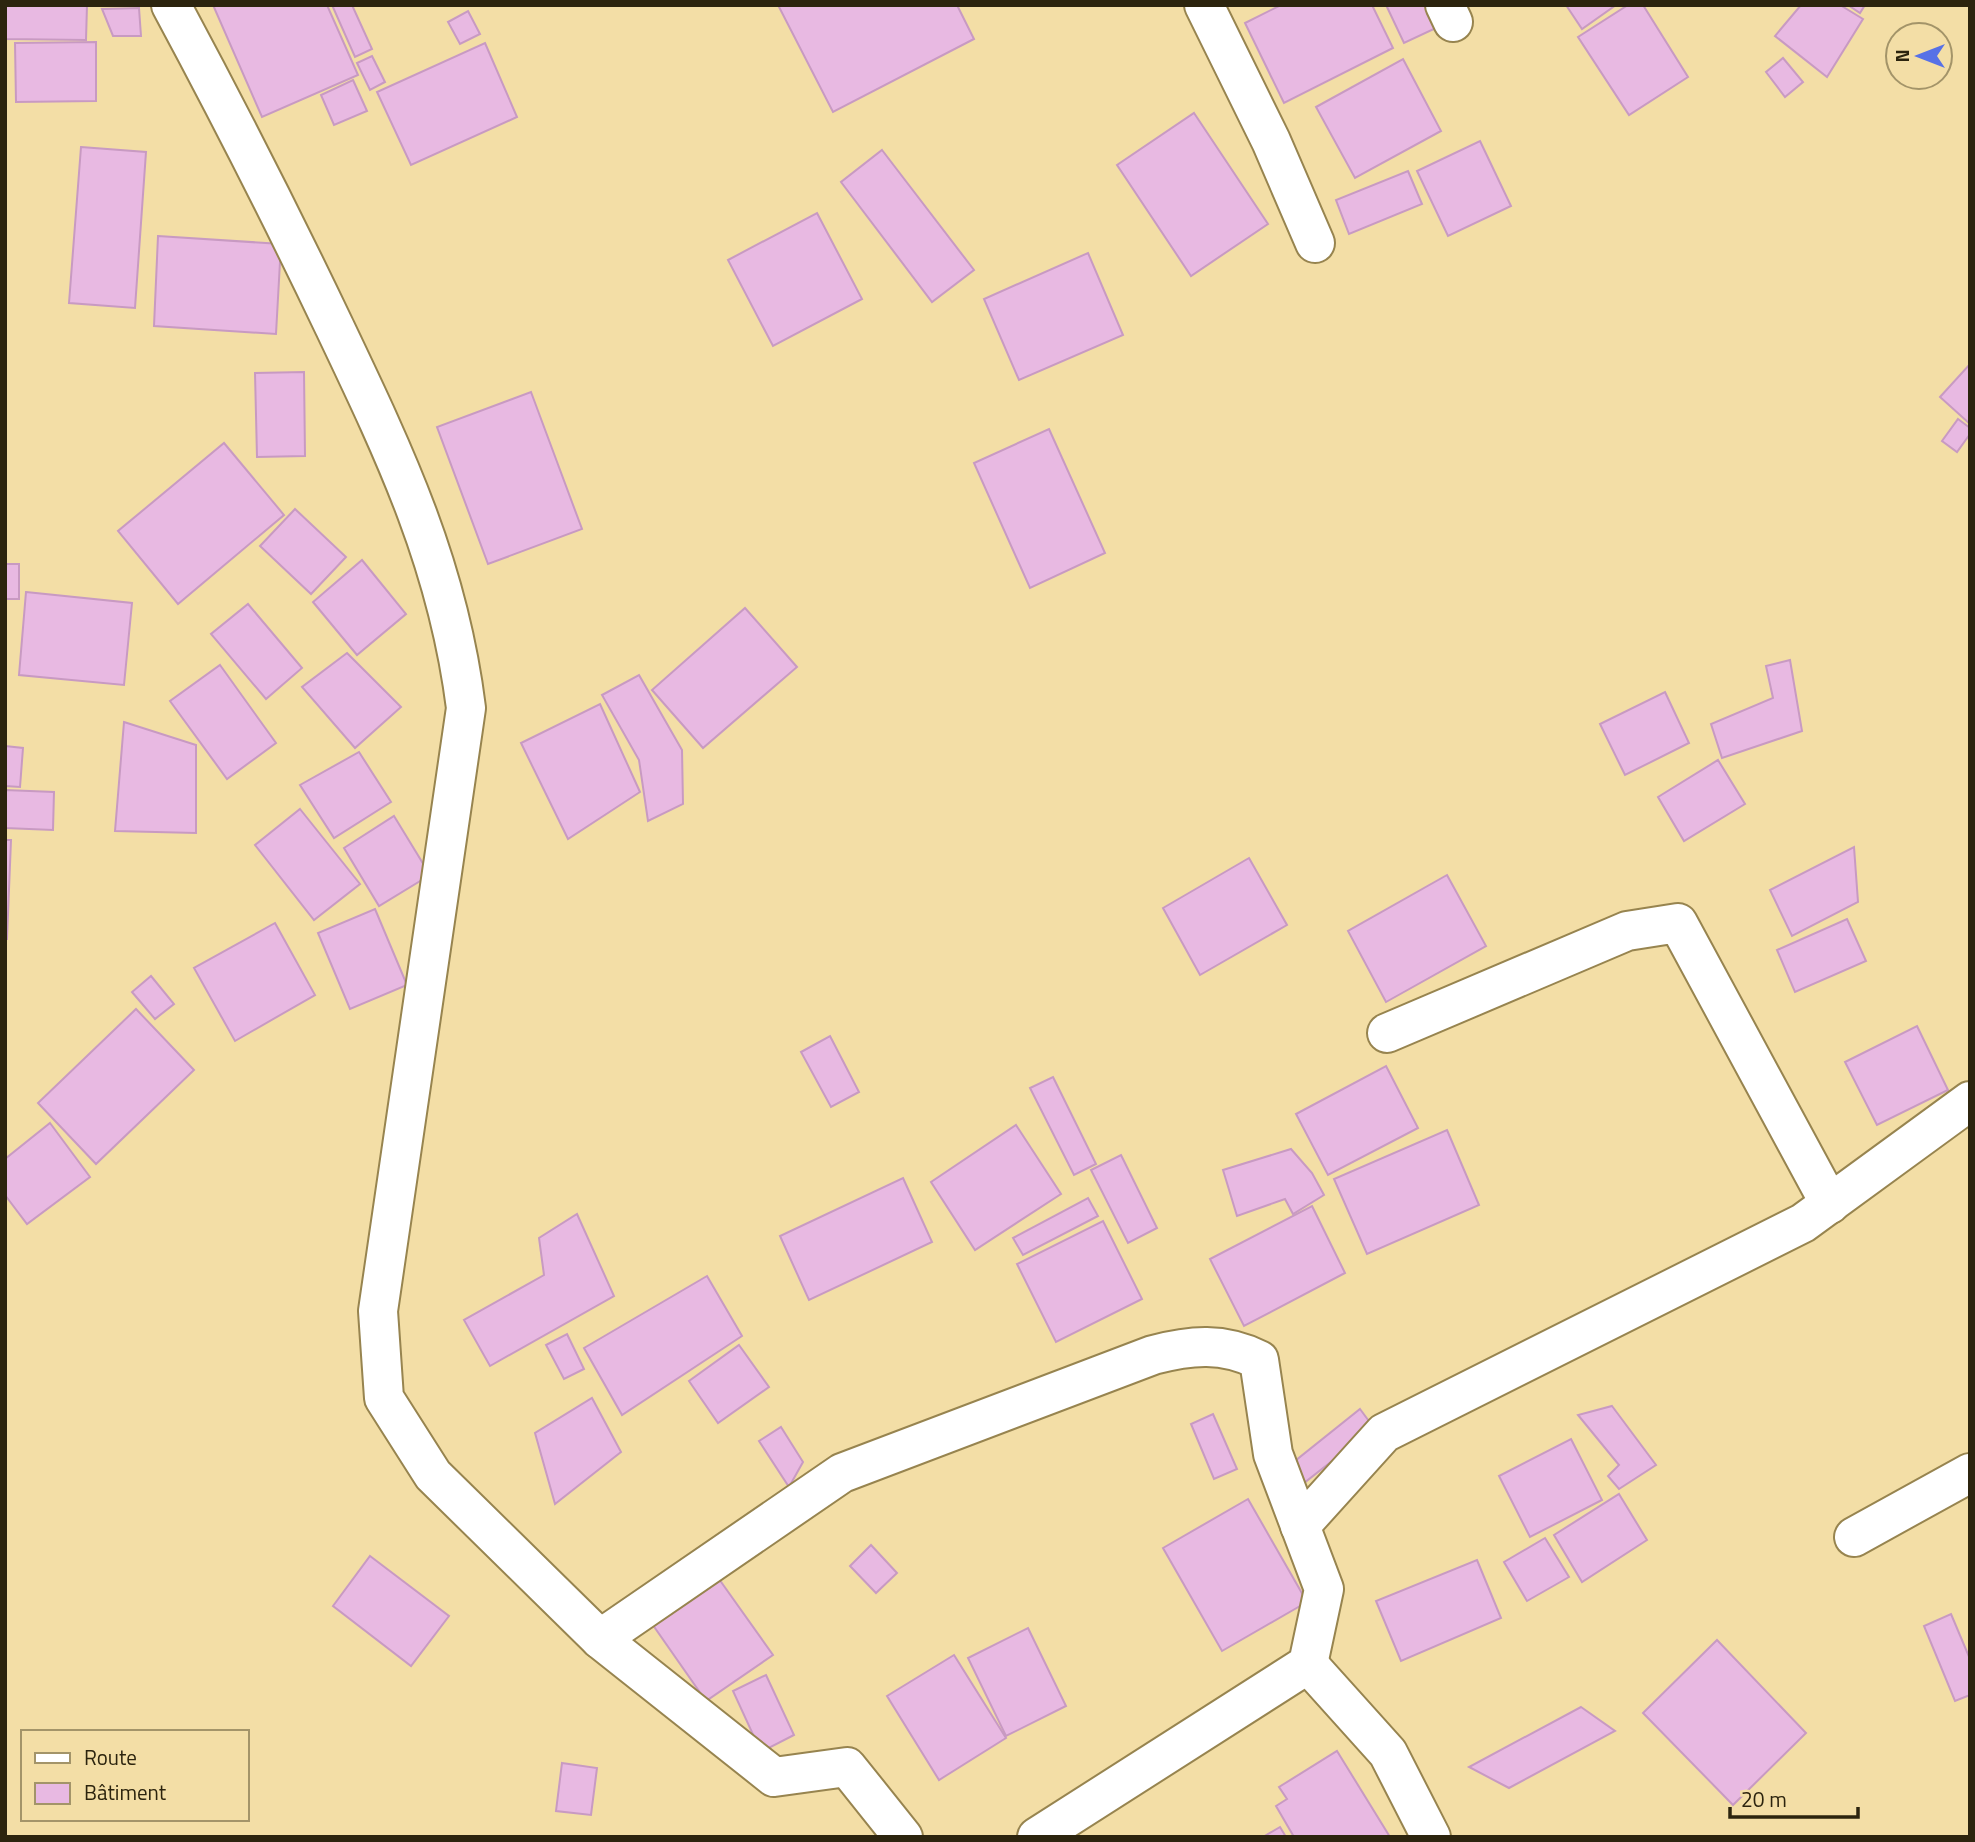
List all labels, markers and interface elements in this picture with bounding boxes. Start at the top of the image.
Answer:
north arrow [1884,21,1954,91]
text: N [1887,49,1916,63]
legend [21,1730,248,1821]
text: Route [84,1741,137,1773]
text: Bâtiment [84,1776,167,1808]
scale bar [1730,1776,1858,1820]
text: 20 m [1741,1783,1787,1815]

